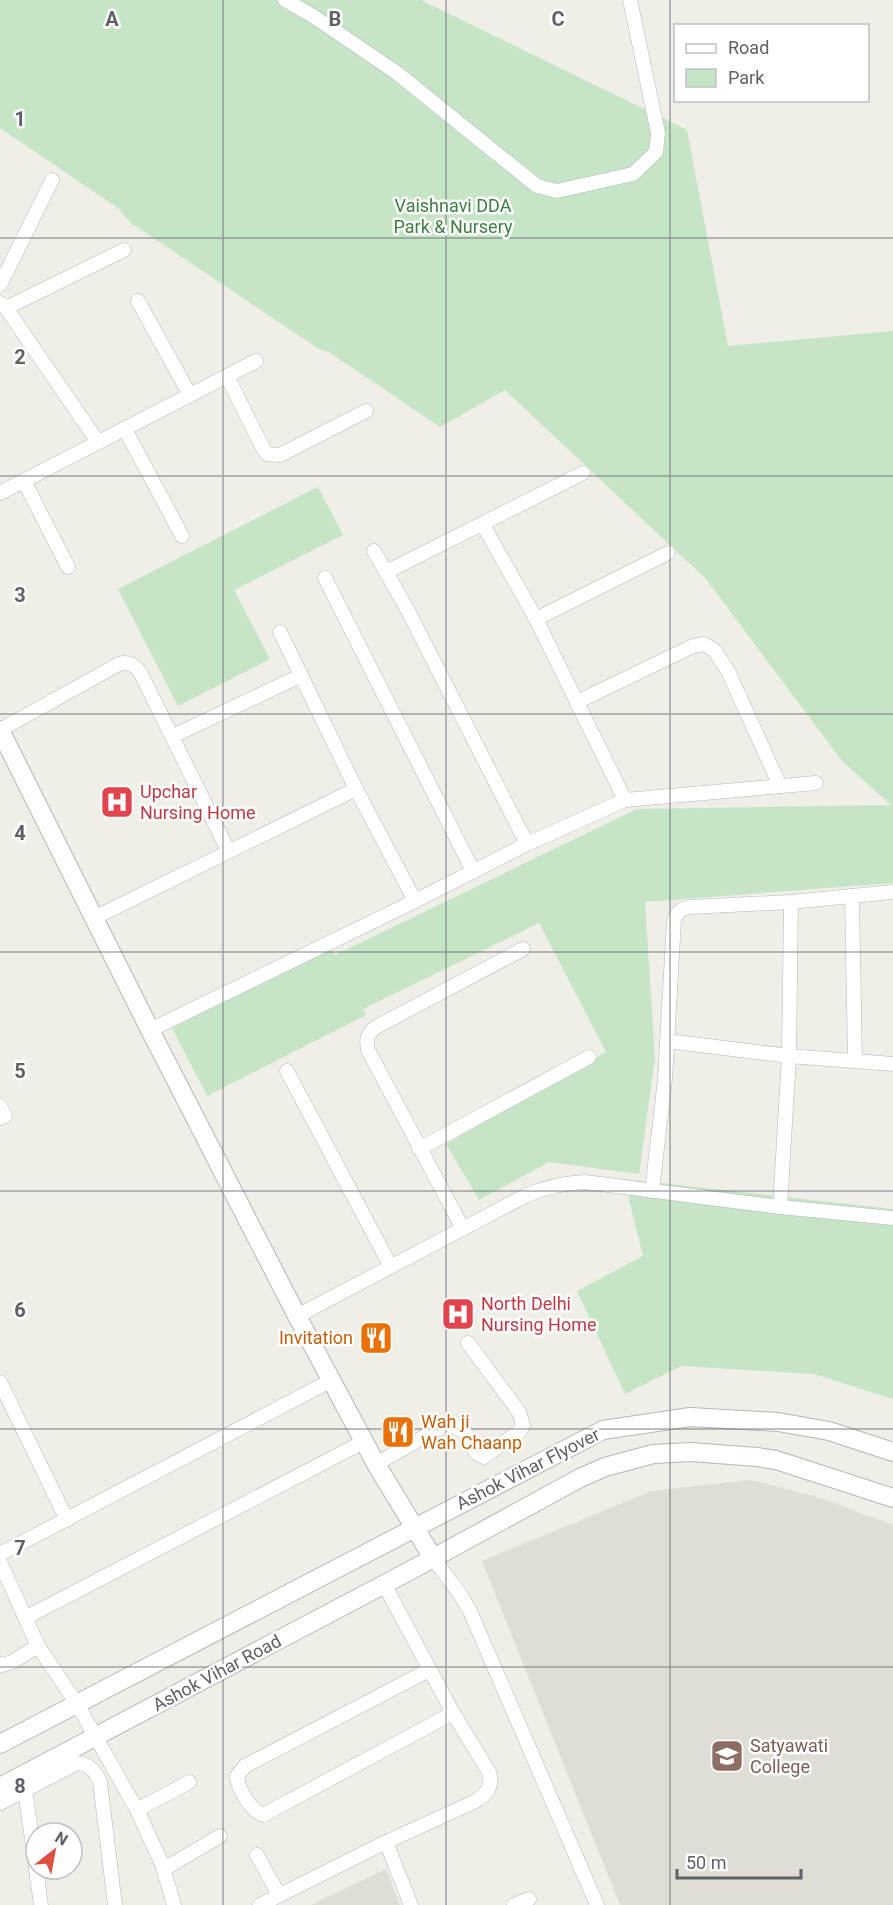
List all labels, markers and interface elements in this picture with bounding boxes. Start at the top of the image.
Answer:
text: A [105,7,119,31]
text: B [329,7,341,31]
text: C [551,7,565,31]
legend [674,24,869,102]
text: Road [728,37,769,58]
text: Park [728,67,765,88]
text: 1 [14,107,26,131]
park label: Vaishnavi DDA Park & Nursery [394,195,513,237]
text: 2 [14,345,26,369]
text: 3 [14,583,26,607]
place label: Upchar Nursing Home [140,781,255,823]
hospital icon: Upchar Nursing Home [99,784,135,820]
text: 4 [14,821,26,845]
text: 5 [14,1059,26,1083]
place label: North Delhi Nursing Home [481,1293,596,1335]
hospital icon: North Delhi Nursing Home [440,1296,476,1332]
text: 6 [14,1298,26,1322]
restaurant icon: Invitation [358,1320,394,1356]
place label: Invitation [279,1327,353,1348]
place label: Wah ji Wah Chaanp [421,1411,522,1453]
restaurant icon: Wah ji Wah Chaanp [380,1414,416,1450]
street label: Ashok Vihar Flyover [453,1423,603,1514]
text: 7 [14,1536,26,1560]
street label: Ashok Vihar Road [149,1630,284,1715]
place label: Satyawati College [750,1735,828,1777]
school or university icon: Satyawati College [709,1738,745,1774]
text: 8 [14,1774,26,1798]
north arrow [24,1821,84,1881]
text: N [52,1828,71,1850]
scale bar [677,1842,802,1880]
text: 50 m [686,1852,726,1873]

